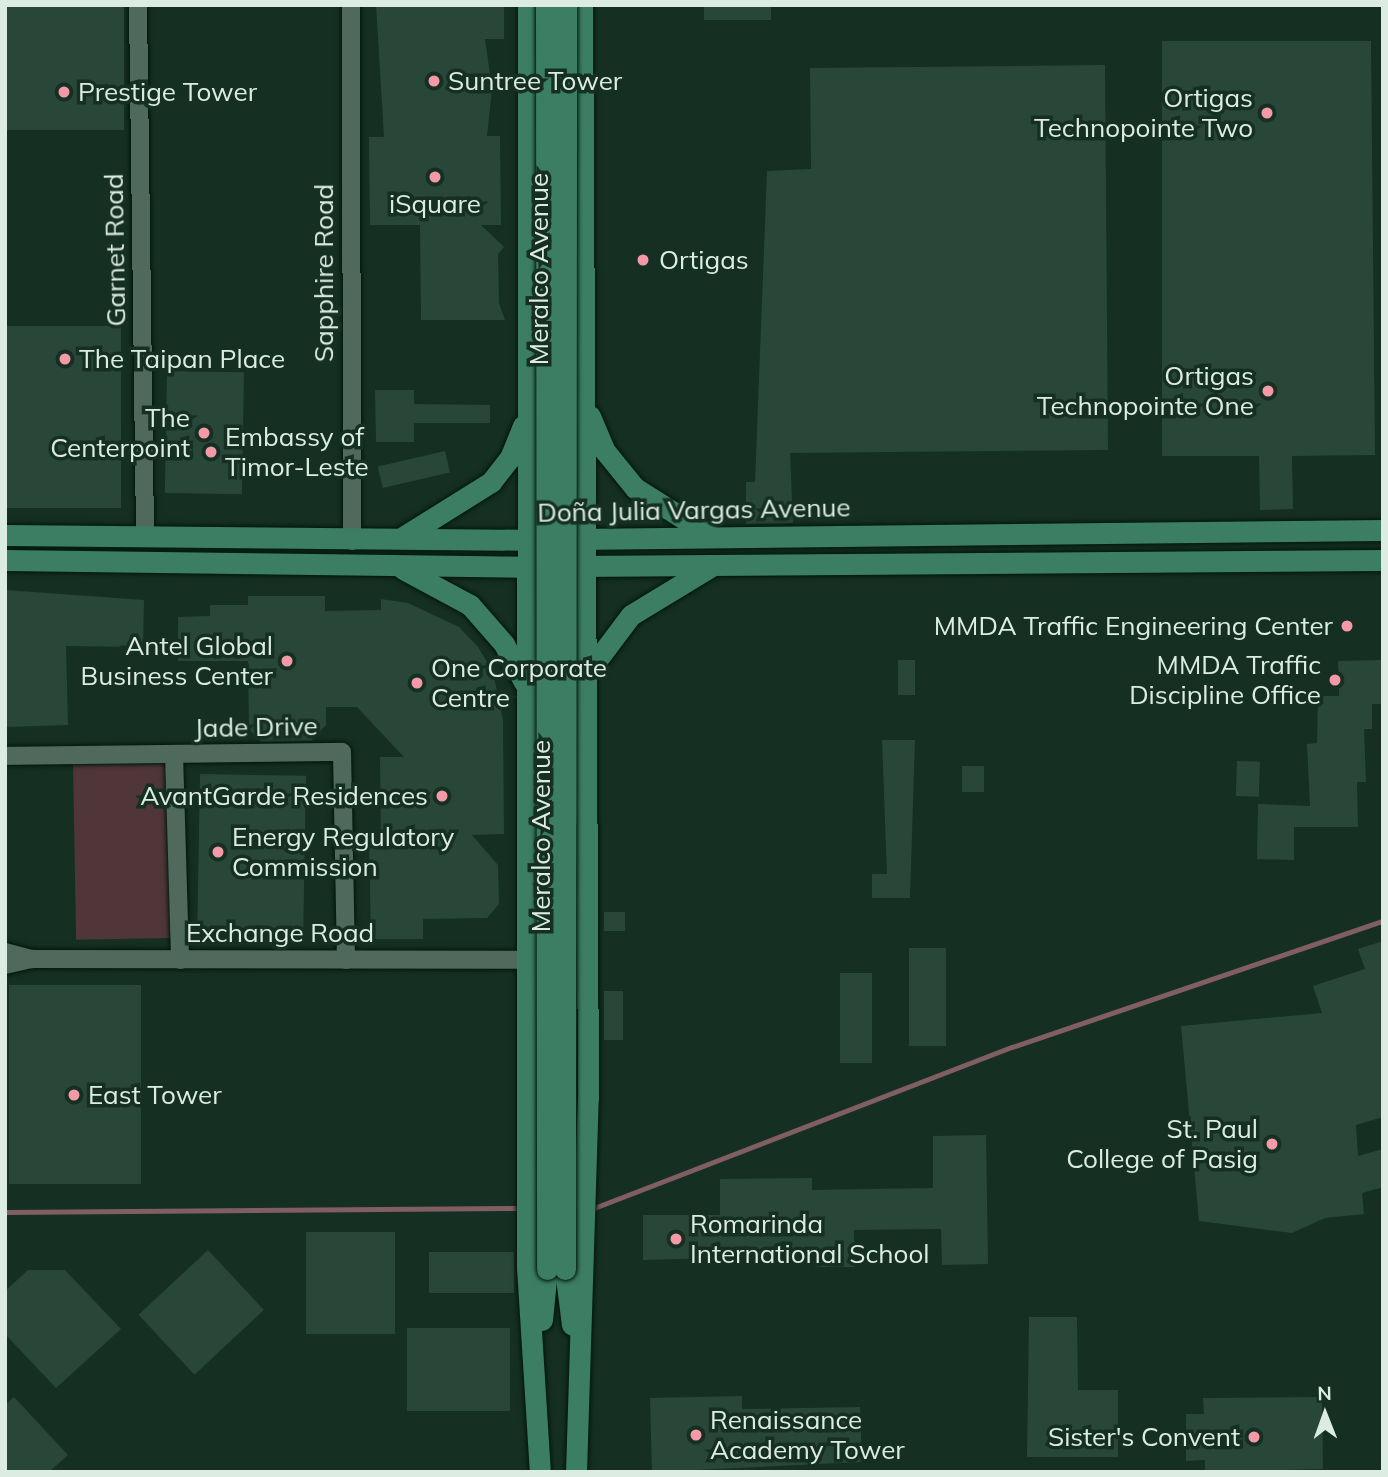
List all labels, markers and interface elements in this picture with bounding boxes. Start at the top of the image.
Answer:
place label: Suntree Tower [448,65,622,97]
marker: Suntree Tower [426,73,442,89]
place label: Prestige Tower [78,76,257,108]
place label: Ortigas Technopointe Two [1034,82,1253,144]
marker: Prestige Tower [56,84,72,100]
marker: Ortigas Technopointe Two [1259,105,1275,121]
marker: iSquare [427,169,443,185]
street label: Garnet Road [98,173,132,327]
street label: Meralco Avenue [523,173,555,365]
street label: Sapphire Road [308,184,340,362]
place label: iSquare [389,188,481,220]
place label: Ortigas [659,244,749,276]
marker: Ortigas [633,250,653,270]
place label: The Taipan Place [79,343,285,375]
marker: The Taipan Place [57,351,73,367]
place label: Ortigas Technopointe One [1037,360,1254,422]
marker: Ortigas Technopointe One [1260,383,1276,399]
place label: The Centerpoint [50,402,190,464]
place label: Embassy of Timor-Leste [225,421,369,482]
marker: The Centerpoint [196,425,212,441]
marker: Embassy of Timor-Leste [203,444,219,460]
street label: Doña Julia Vargas Avenue [537,492,851,528]
place label: MMDA Traffic Engineering Center [934,610,1333,642]
marker: MMDA Traffic Engineering Center [1339,618,1355,634]
place label: Antel Global Business Center [80,630,273,692]
place label: MMDA Traffic Discipline Office [1129,649,1321,710]
place label: One Corporate Centre [431,652,607,714]
marker: Antel Global Business Center [279,653,295,669]
marker: MMDA Traffic Discipline Office [1327,672,1343,688]
marker: One Corporate Centre [409,675,425,691]
street label: Jade Drive [194,710,318,744]
street label: Meralco Avenue [525,740,557,932]
place label: AvantGarde Residences [140,780,428,812]
marker: AvantGarde Residences [434,788,450,804]
place label: Energy Regulatory Commission [232,821,454,882]
marker: Energy Regulatory Commission [210,844,226,860]
street label: Exchange Road [186,917,374,949]
place label: East Tower [88,1079,222,1111]
marker: East Tower [66,1087,82,1103]
place label: St. Paul College of Pasig [1066,1113,1258,1174]
marker: St. Paul College of Pasig [1264,1136,1280,1152]
place label: Romarinda International School [690,1208,929,1270]
marker: Romarinda International School [668,1231,684,1247]
north arrow [1290,1379,1360,1449]
text: N [1317,1381,1332,1405]
place label: Renaissance Academy Tower [710,1404,905,1466]
place label: Sister's Convent [1048,1421,1240,1453]
marker: Renaissance Academy Tower [688,1427,704,1443]
marker: Sister's Convent [1246,1429,1262,1445]

